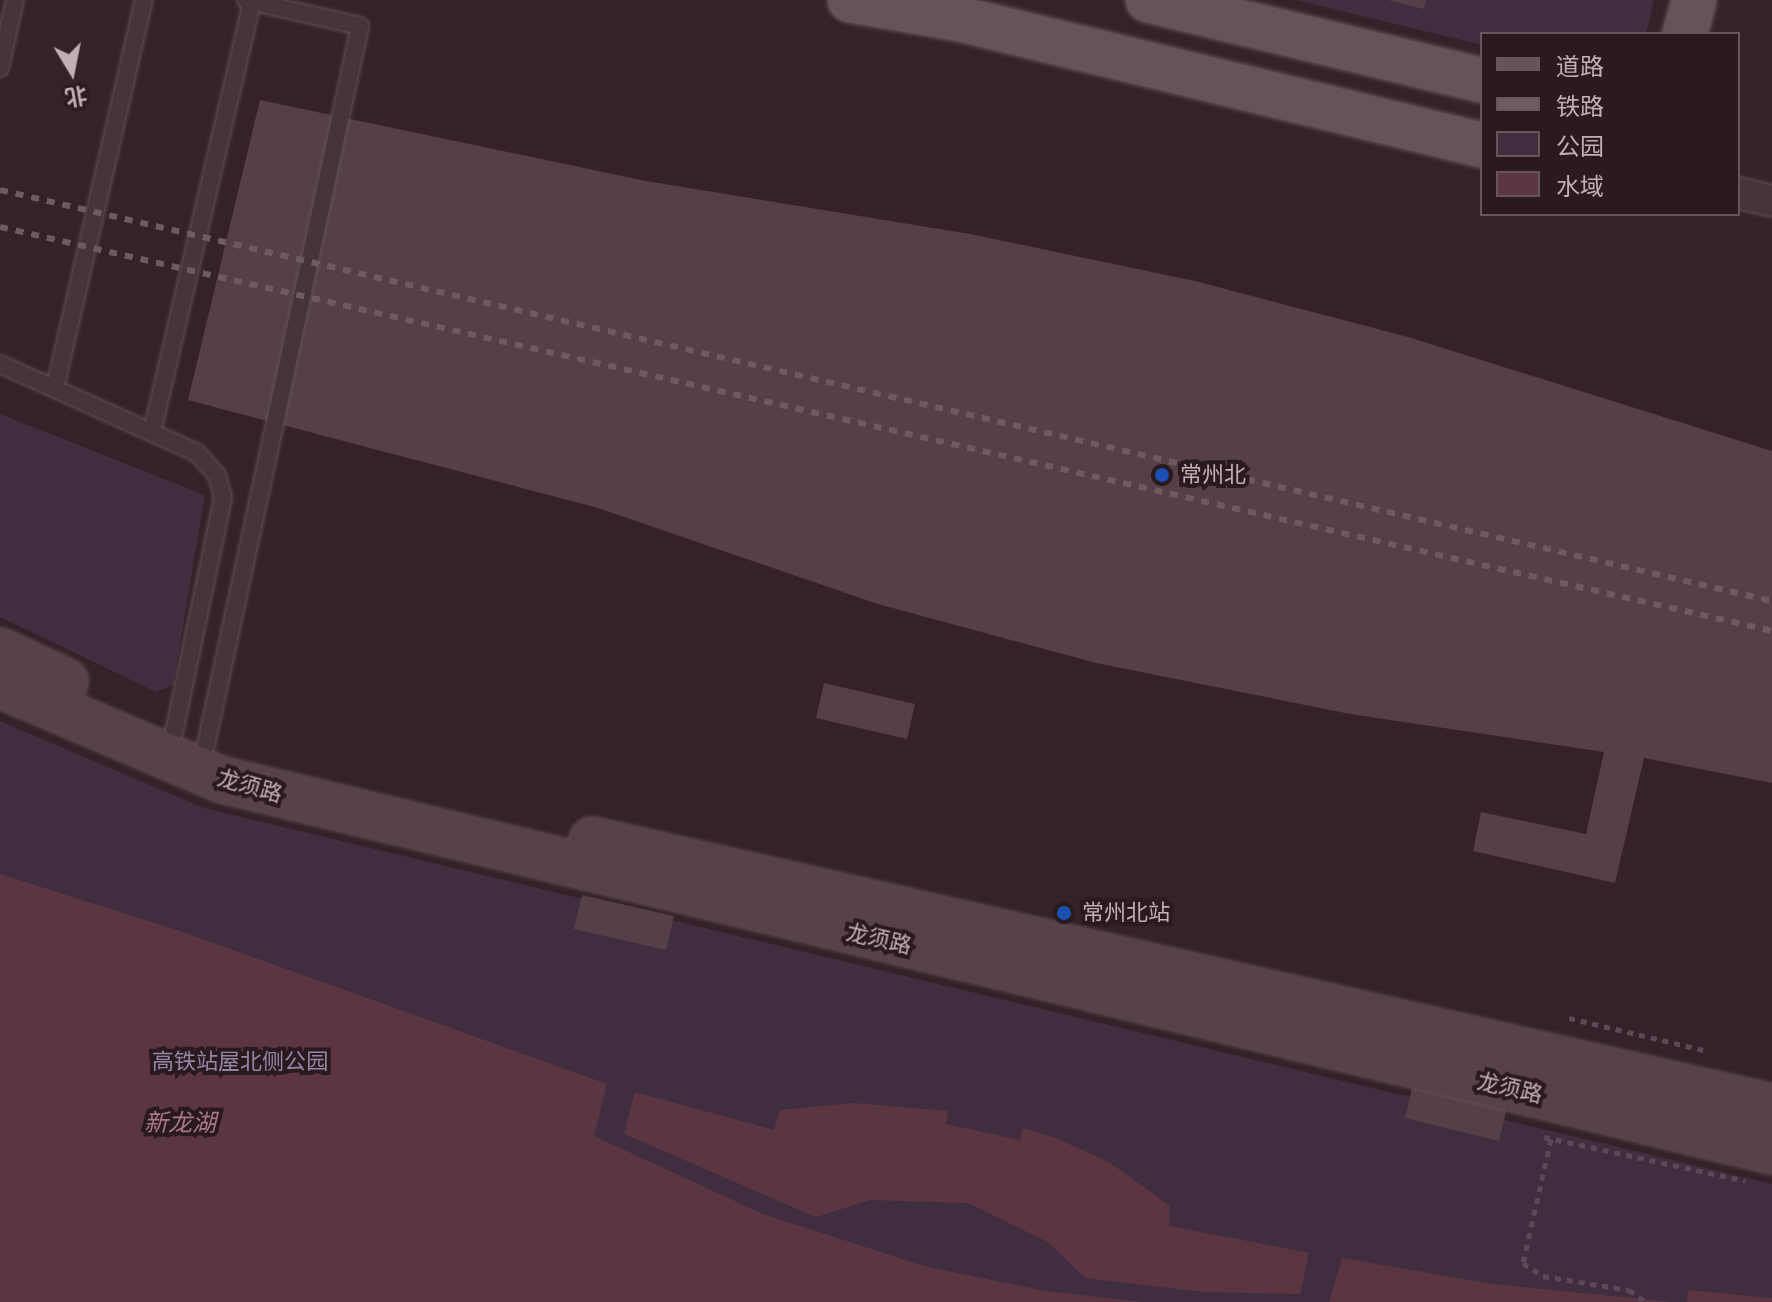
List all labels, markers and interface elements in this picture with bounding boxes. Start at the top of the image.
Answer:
north arrow [32,32,112,112]
legend [1480,32,1740,216]
text: 道路 [1556,51,1604,82]
text: 北 [63,80,90,112]
text: 铁路 [1556,91,1604,122]
text: 公园 [1556,131,1604,162]
text: 水域 [1556,171,1604,202]
place label: 常州北 [1180,462,1246,488]
marker: 常州北 [1151,464,1173,486]
street label: 龙须路 [215,764,285,808]
place label: 常州北站 [1082,900,1170,926]
marker: 常州北站 [1053,902,1075,924]
street label: 龙须路 [844,919,914,959]
park label: 高铁站屋北侧公园 [152,1049,328,1075]
street label: 龙须路 [1475,1068,1545,1108]
water label: 新龙湖 [144,1109,216,1137]

